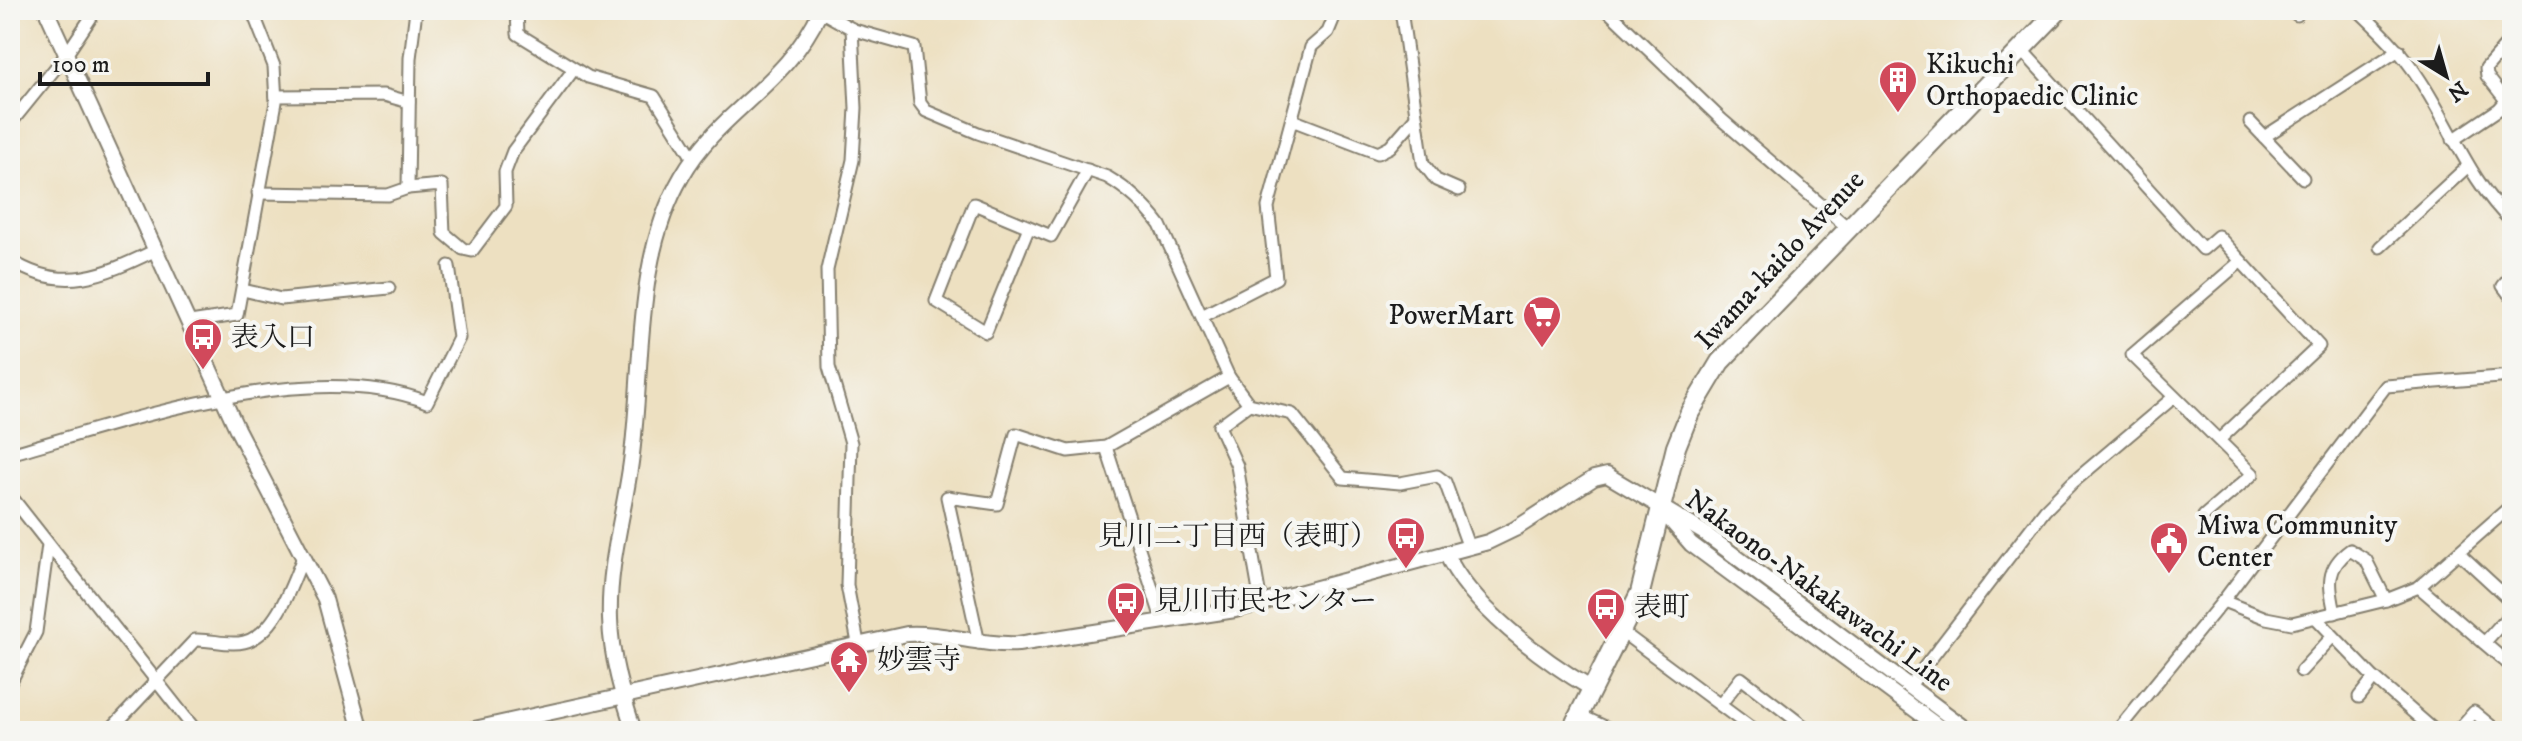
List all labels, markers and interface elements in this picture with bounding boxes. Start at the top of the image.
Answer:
scale bar [40,36,208,86]
north arrow [2406,36,2486,116]
place label: Kikuchi Orthopaedic Clinic [1926,47,2138,114]
text: 100 m [52,50,110,80]
building icon: Kikuchi Orthopaedic Clinic [1877,59,1919,114]
text: N [2442,75,2472,107]
street label: Iwama-kaido Avenue [1688,163,1872,357]
supermarket icon: PowerMart [1521,294,1563,349]
place label: PowerMart [1388,298,1514,333]
bus stop icon: 表入口 [182,316,224,371]
place label: 表入口 [231,320,315,355]
street label: Nakaono-Nakakawachi Line [1678,482,1960,700]
place label: Miwa Community Center [2197,508,2398,575]
bus stop icon: 見川二丁目西（表町） [1385,515,1427,570]
place label: 見川二丁目西（表町） [1098,519,1378,554]
public building icon: Miwa Community Center [2148,520,2190,575]
bus stop icon: 見川市民センター [1105,580,1147,635]
place label: 見川市民センター [1154,584,1377,619]
bus stop icon: 表町 [1585,586,1627,641]
place label: 表町 [1634,590,1690,625]
temple icon: 妙雲寺 [828,639,870,694]
place label: 妙雲寺 [877,643,961,678]

